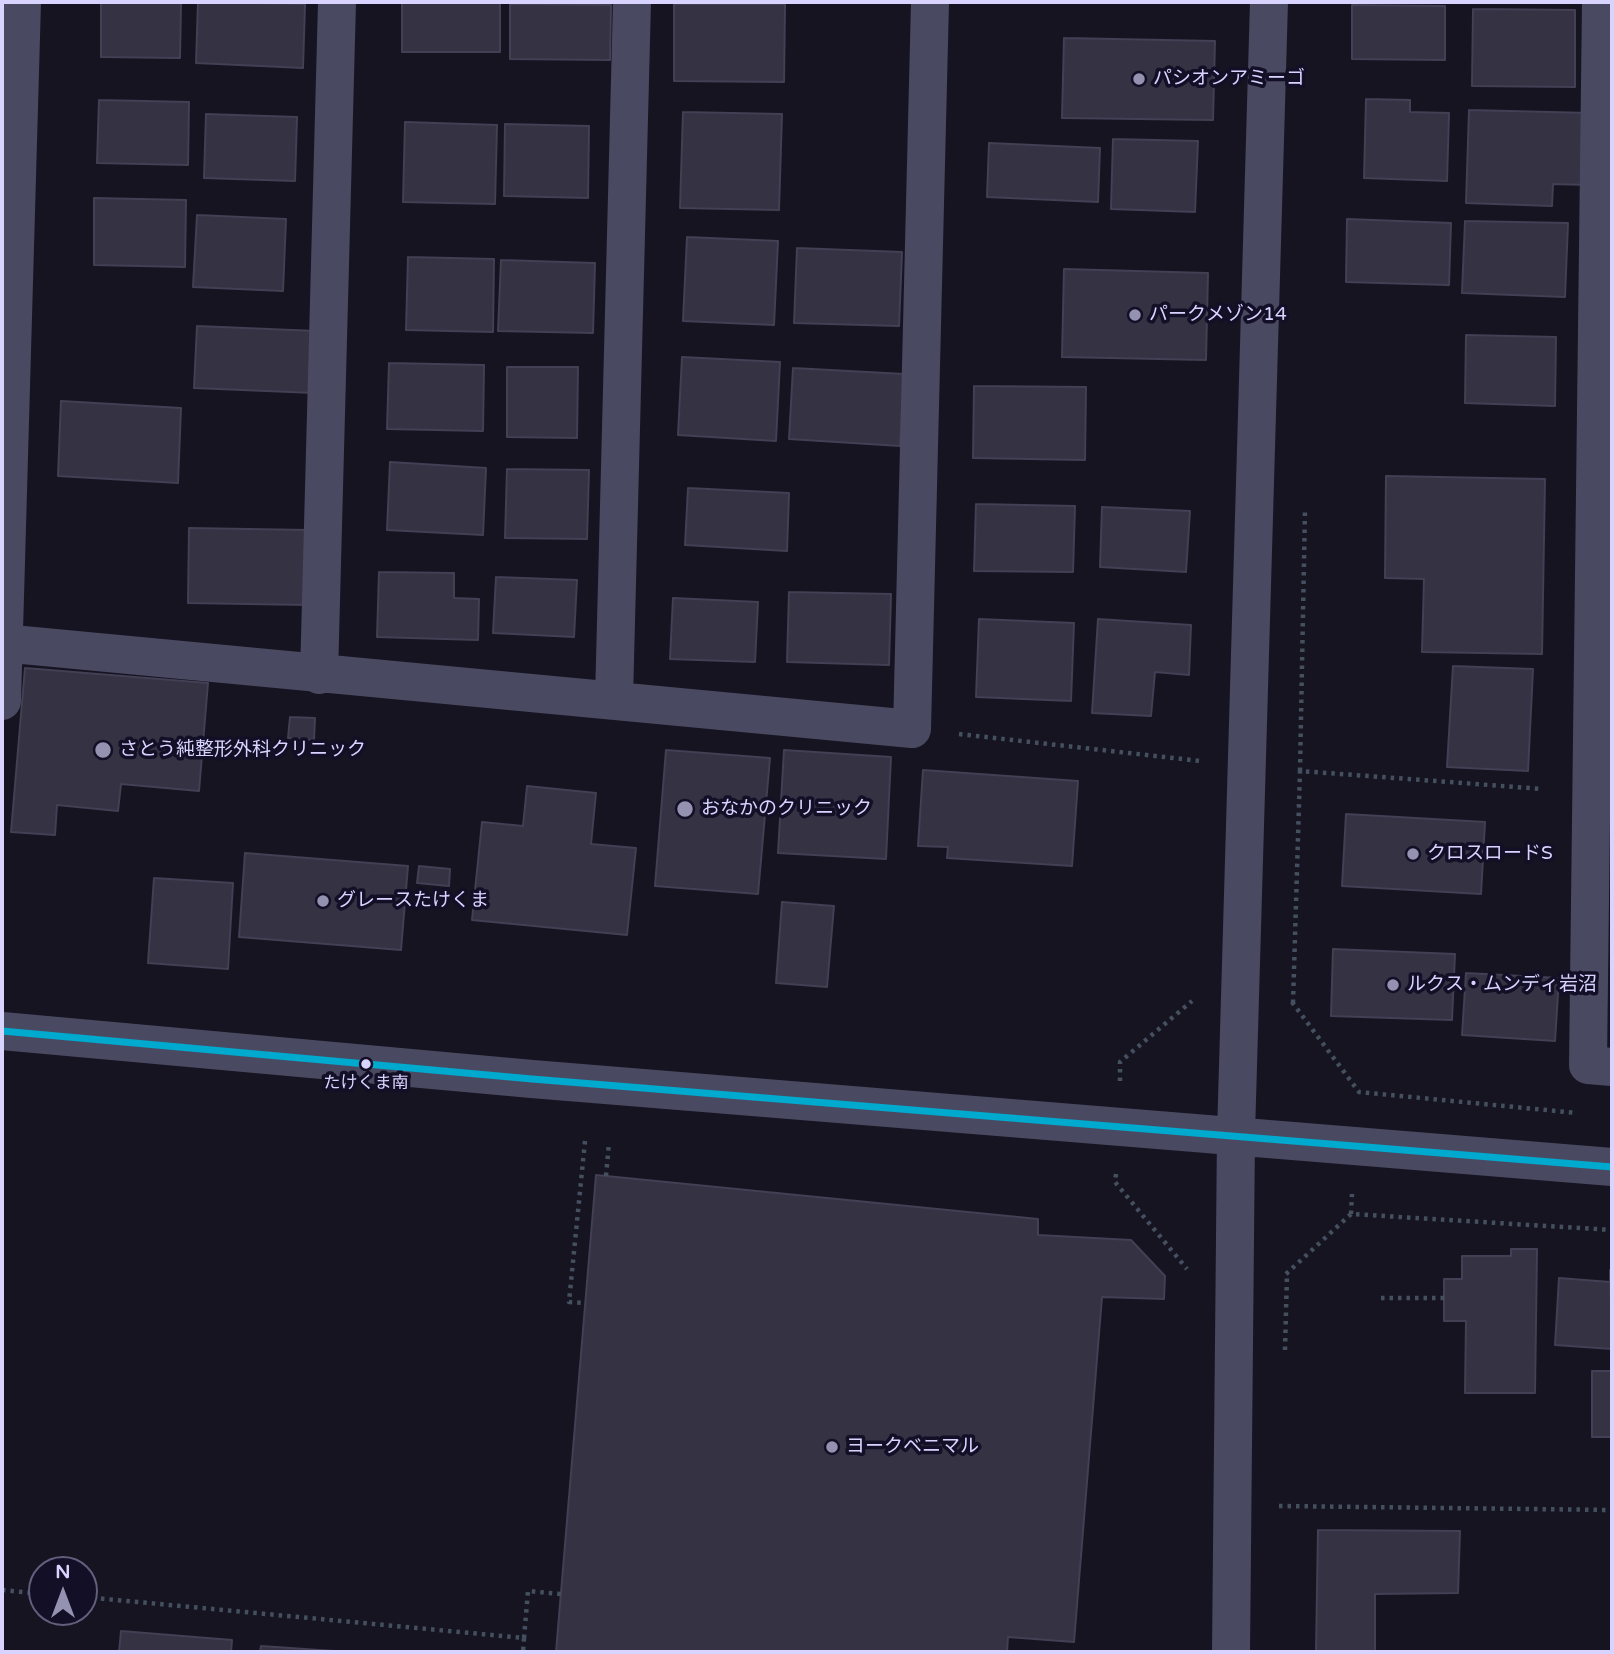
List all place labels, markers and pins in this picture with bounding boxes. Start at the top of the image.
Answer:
place label: パシオンアミーゴ [1153,68,1305,90]
marker: パシオンアミーゴ [1131,71,1147,87]
place label: パークメゾン14 [1149,304,1287,326]
marker: パークメゾン14 [1127,307,1143,323]
place label: さとう純整形外科クリニック [119,739,366,761]
marker: さとう純整形外科クリニック [93,740,113,760]
place label: おなかのクリニック [701,798,872,820]
marker: おなかのクリニック [675,799,695,819]
place label: クロスロードS [1427,843,1553,865]
marker: クロスロードS [1405,846,1421,862]
place label: グレースたけくま [337,890,489,912]
marker: グレースたけくま [315,893,331,909]
place label: ルクス・ムンディ岩沼 [1407,974,1597,996]
marker: ルクス・ムンディ岩沼 [1385,977,1401,993]
marker: たけくま南 [359,1057,373,1071]
place label: たけくま南 [324,1074,408,1094]
place label: ヨークベニマル [846,1436,979,1458]
marker: ヨークベニマル [824,1439,840,1455]

